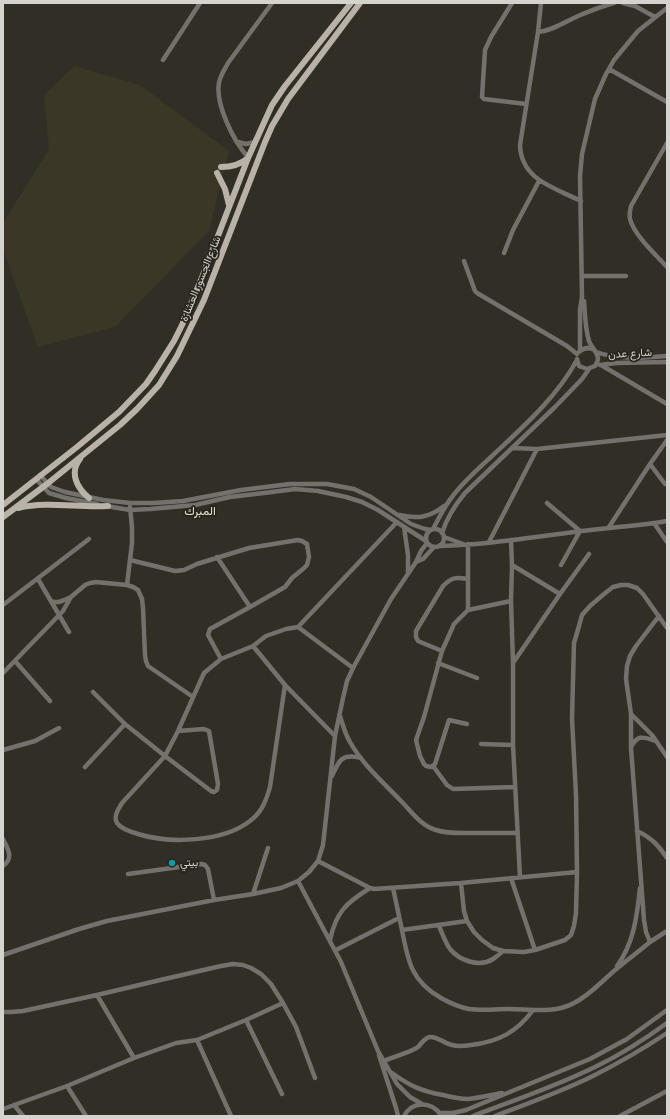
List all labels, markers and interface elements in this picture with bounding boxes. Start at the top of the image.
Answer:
street label: شارع الجسور العشارة [178,234,224,324]
street label: شارع عدن [608,346,652,362]
district label: المبرك [184,505,216,519]
place label: بيتي [180,856,198,870]
marker: بيتي [167,858,177,868]

